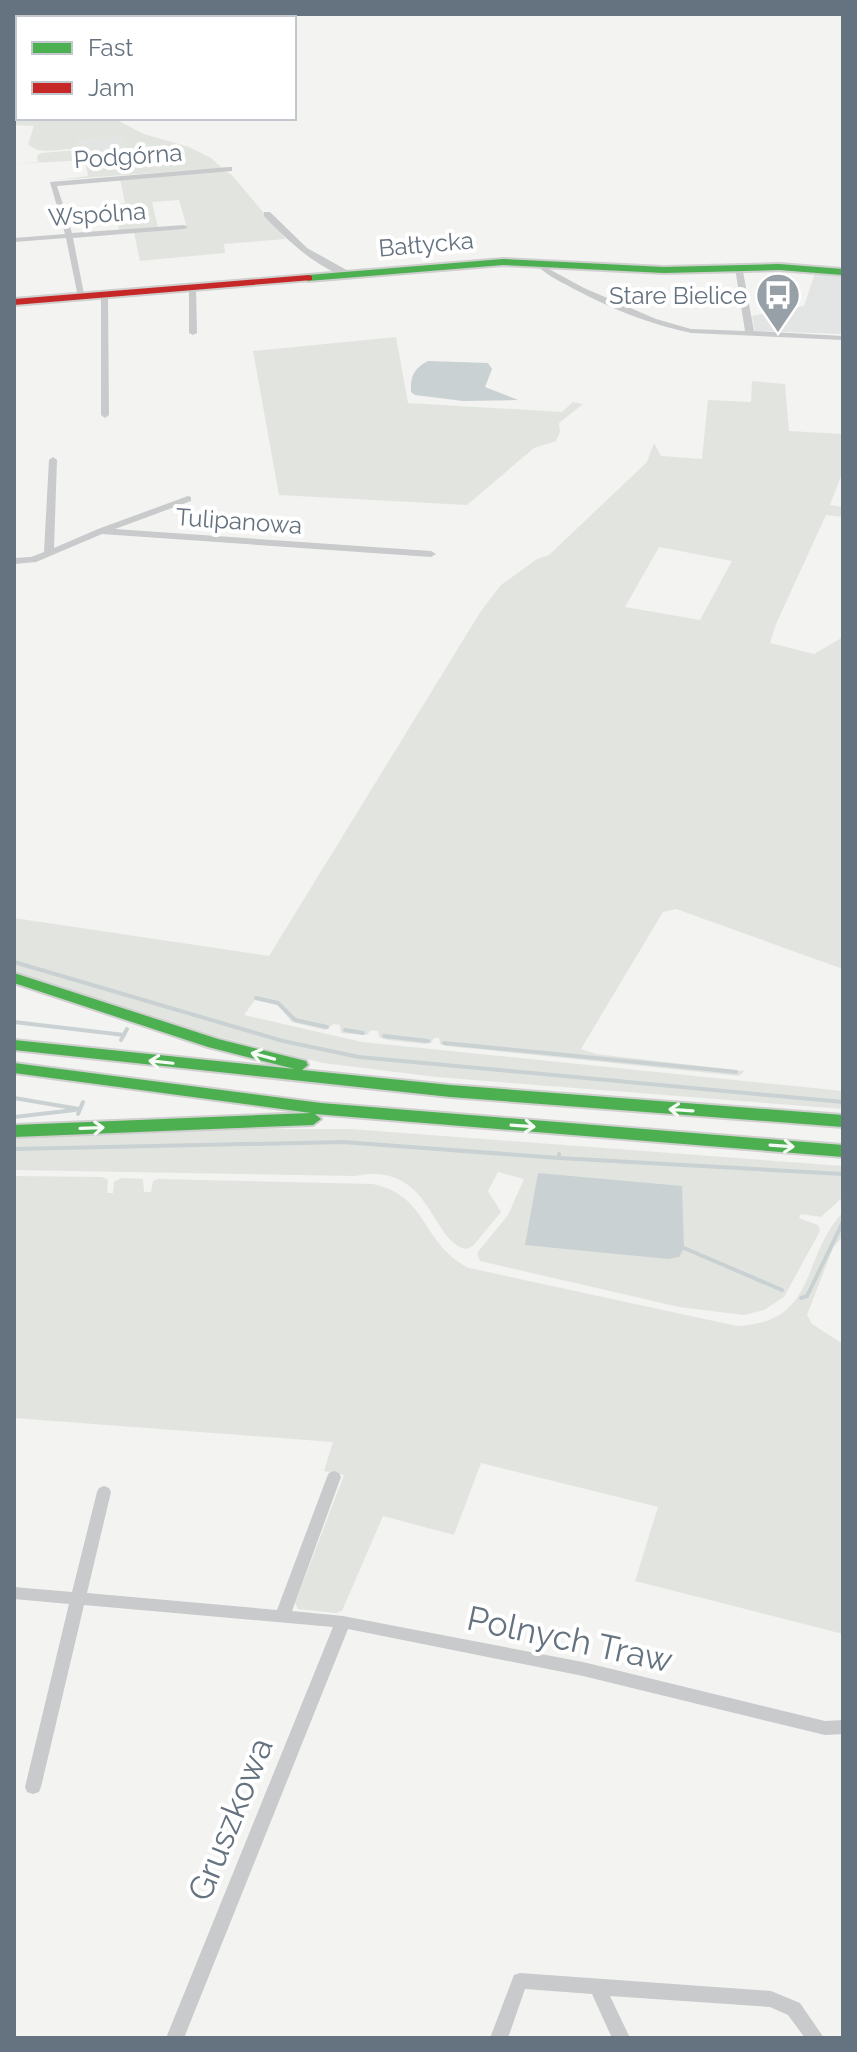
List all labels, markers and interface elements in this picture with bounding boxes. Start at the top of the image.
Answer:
legend [16,16,296,120]
text: Fast [88,33,133,62]
text: Jam [88,73,134,102]
street label: Podgórna [73,138,183,174]
street label: Wspólna [47,196,147,232]
street label: Bałtycka [377,225,475,263]
bus stop icon: Stare Bielice [754,271,802,334]
place label: Stare Bielice [609,281,747,310]
street label: Tulipanowa [175,502,303,540]
one-way arrow [251,1048,277,1063]
one-way arrow [148,1054,175,1069]
one-way arrow [668,1102,695,1117]
one-way arrow [509,1119,536,1134]
one-way arrow [78,1120,105,1135]
one-way arrow [768,1139,795,1154]
street label: Polnych Traw [464,1598,677,1680]
street label: Gruszkowa [179,1732,281,1906]

